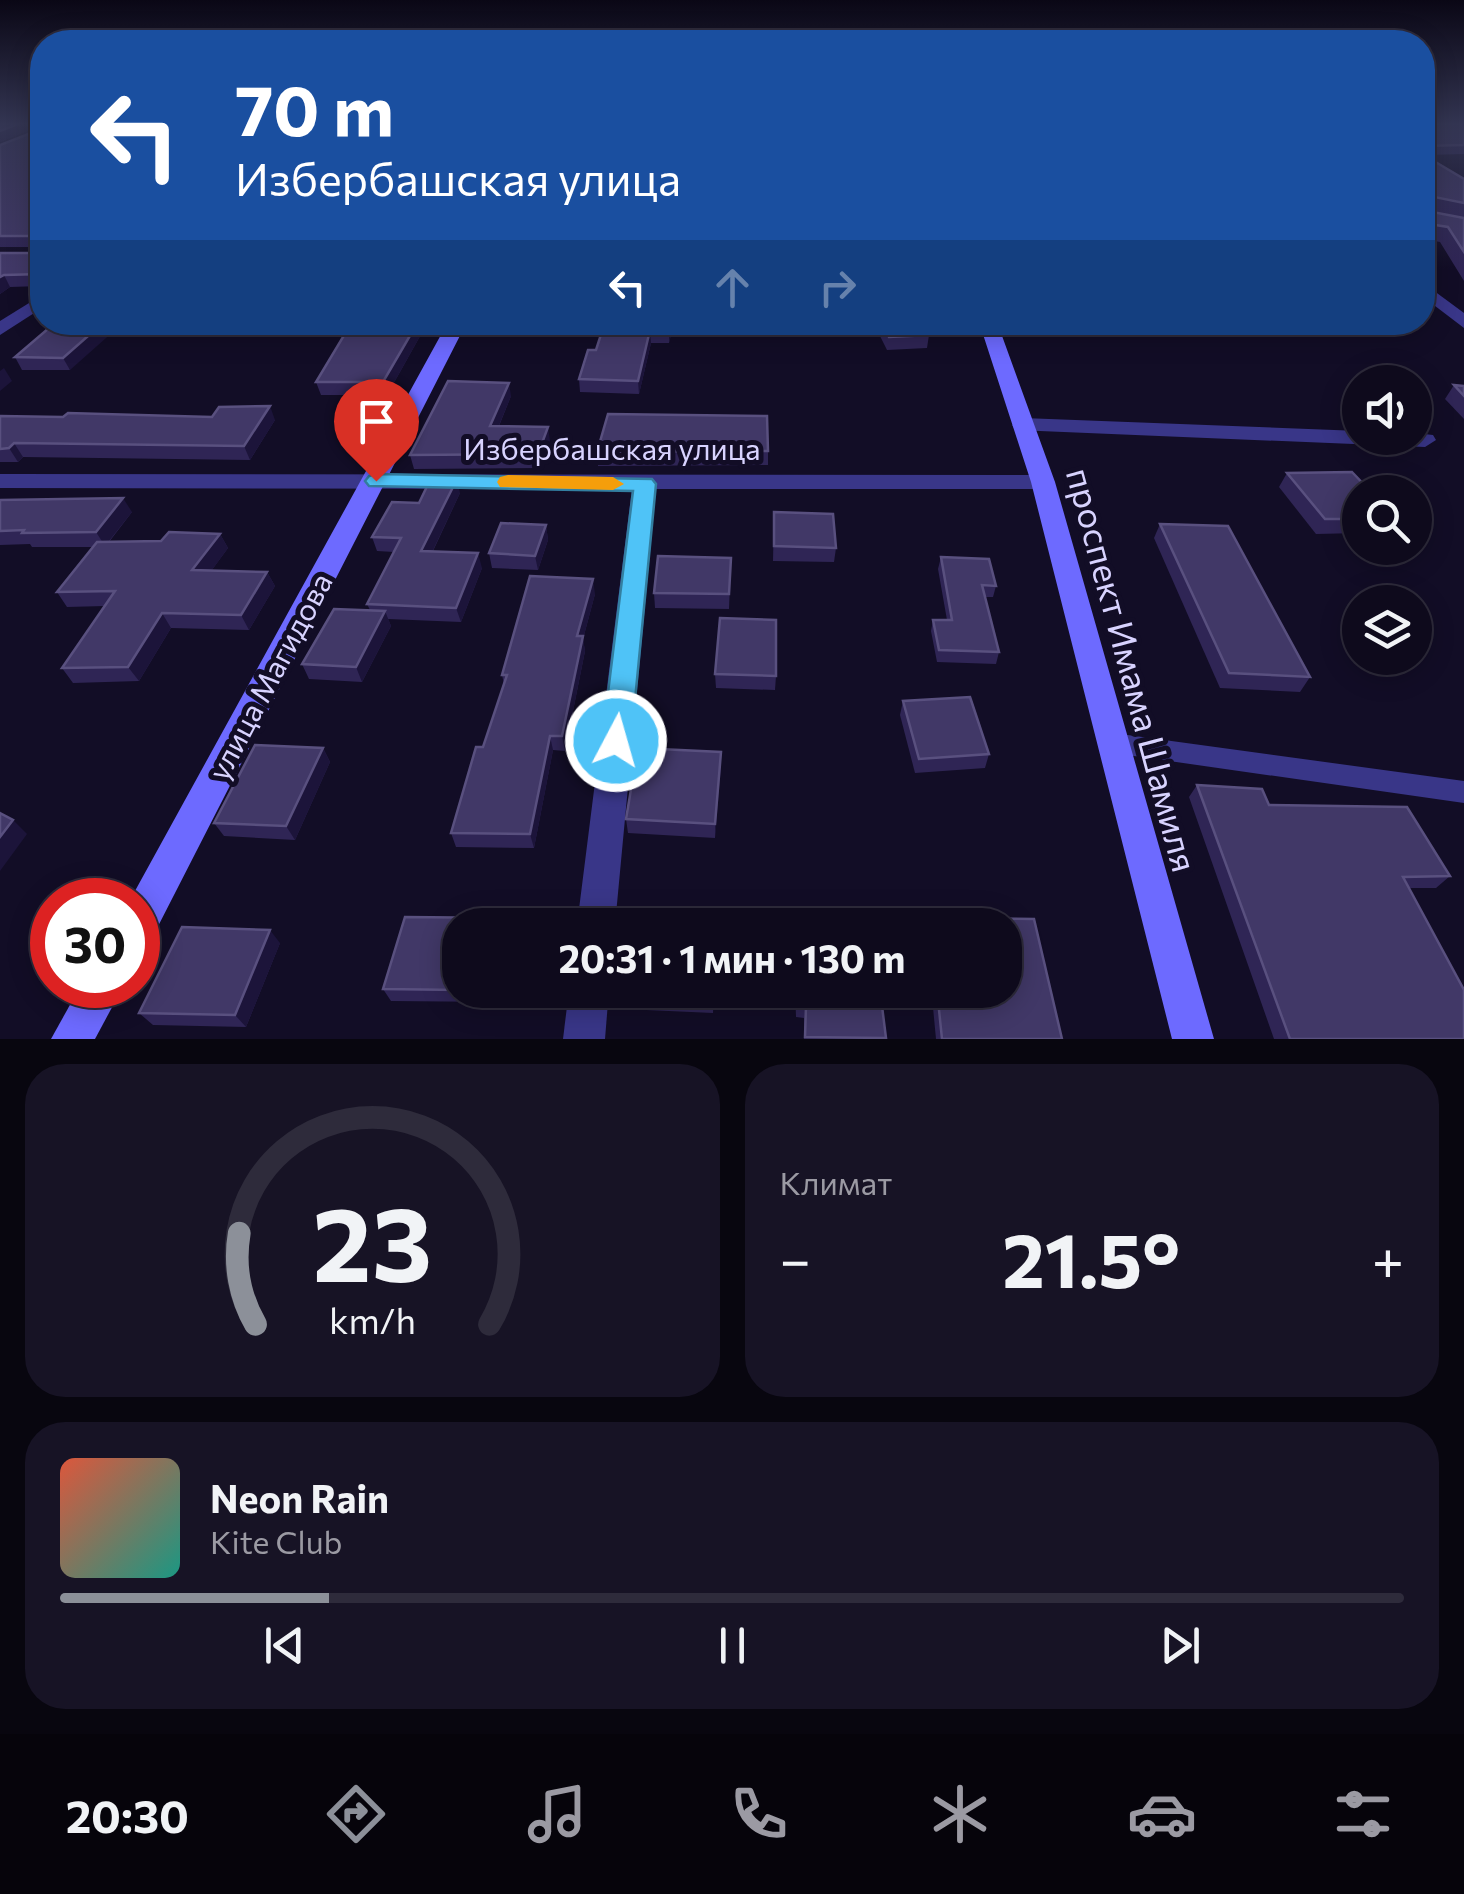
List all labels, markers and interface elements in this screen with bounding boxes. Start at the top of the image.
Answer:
text: 70 m [235,65,394,150]
icon: left [70,70,200,200]
text: Избербашская улица [235,150,681,205]
icon: left [600,260,655,315]
icon: ahead [705,260,760,315]
icon: right [810,260,865,315]
map controls [1342,365,1432,675]
button: sound [1342,365,1432,455]
pin [334,379,419,482]
icon: arrive [349,394,404,449]
street label: Избербашская улица [463,429,761,466]
street label: проспект Имама Шамиля [1059,463,1208,876]
button: search [1342,475,1432,565]
street label: улица Магидова [199,566,339,786]
button: layers [1342,585,1432,675]
position arrow [564,689,668,793]
speed limit sign: 30 [30,878,160,1008]
text: 20:31 · 1 мин · 130 m [559,934,905,981]
text: Климат [780,1162,892,1202]
text: 23 [312,1176,432,1303]
text: 21.5° [1002,1212,1180,1303]
text: − [780,1224,811,1291]
text: + [1372,1224,1404,1291]
text: km/h [329,1298,416,1341]
text: Neon Rain [210,1474,389,1521]
text: Kite Club [210,1521,342,1561]
icon: previous [257,1618,312,1673]
icon: pause [705,1618,760,1673]
icon: next [1153,1618,1208,1673]
icon: directions [321,1779,391,1849]
icon: music [522,1779,592,1849]
icon: phone [724,1779,794,1849]
icon: climate [925,1779,995,1849]
icon: car [1127,1779,1197,1849]
icon: filters [1328,1779,1398,1849]
text: 20:30 [66,1787,189,1842]

